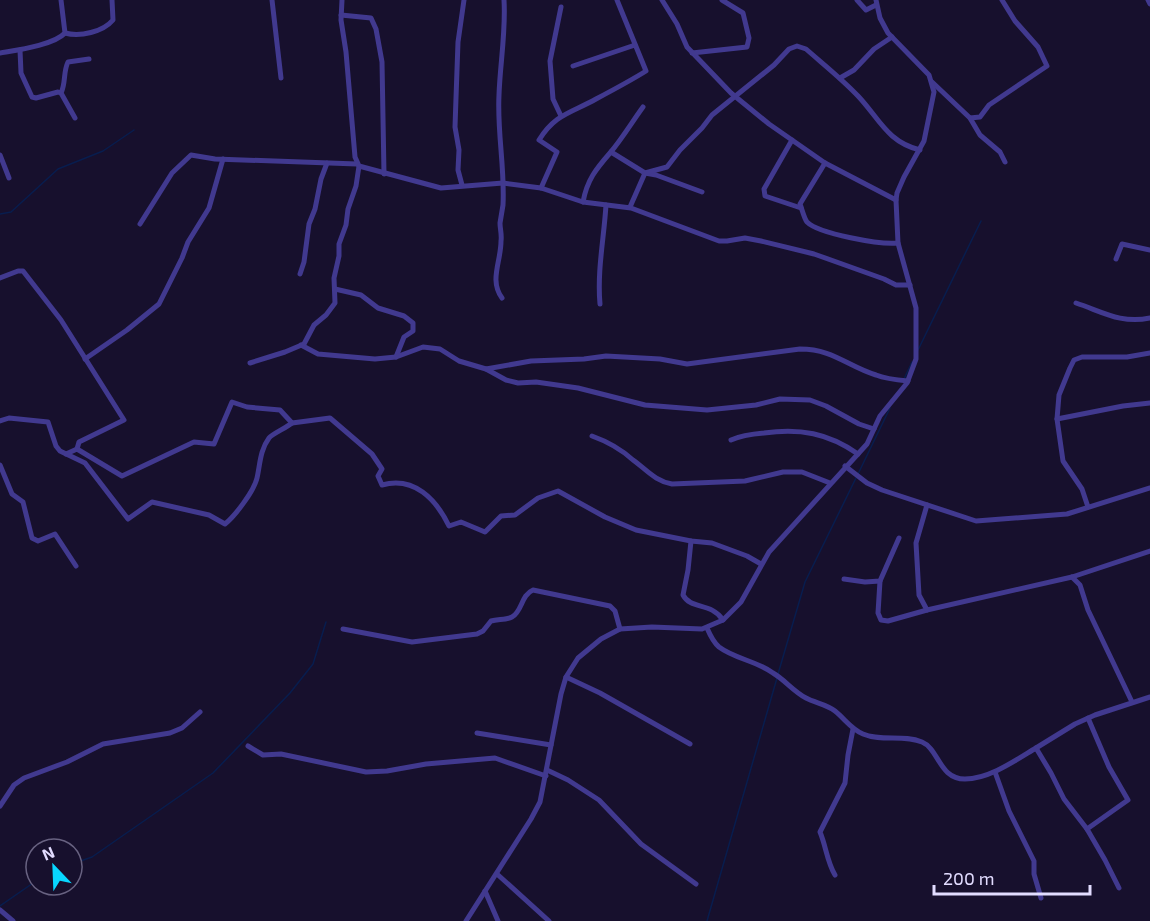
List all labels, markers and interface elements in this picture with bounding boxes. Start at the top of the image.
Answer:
north arrow [24,837,84,897]
text: N [39,842,57,864]
scale bar [934,858,1090,896]
text: 200 m [943,867,995,889]

